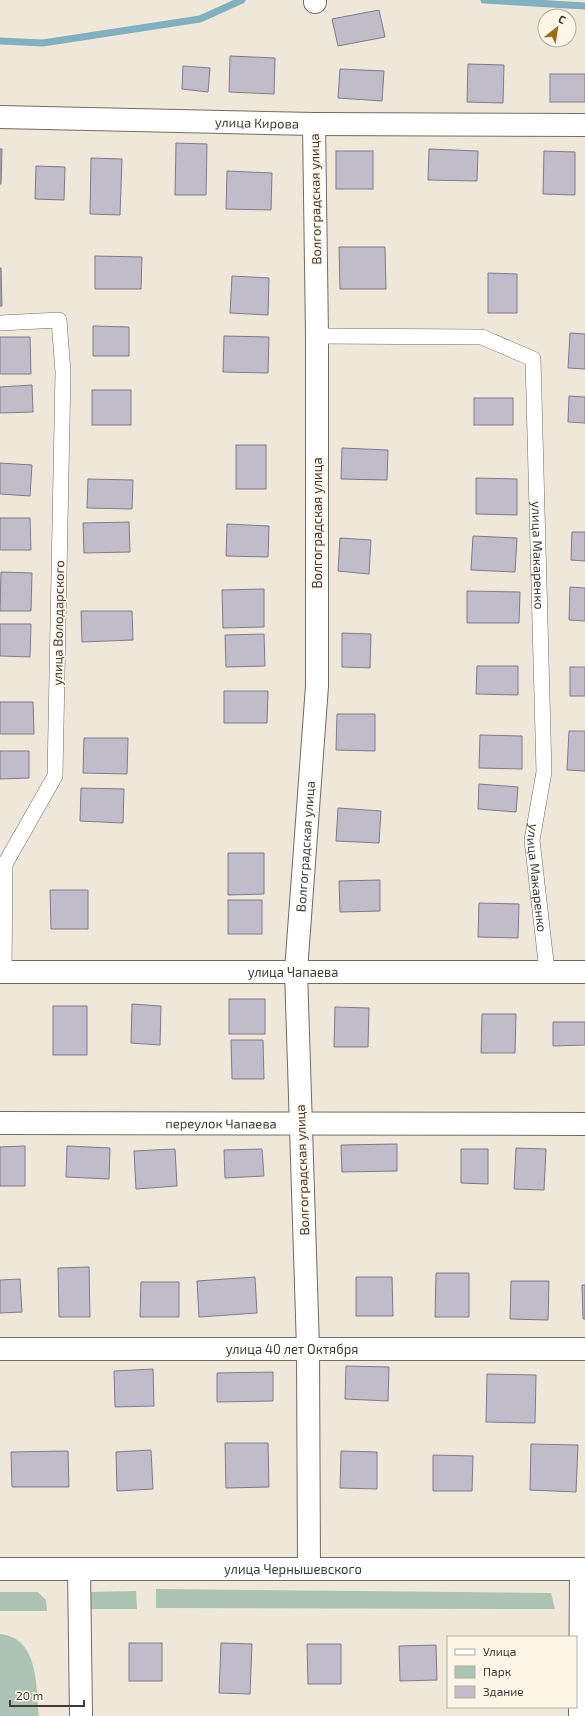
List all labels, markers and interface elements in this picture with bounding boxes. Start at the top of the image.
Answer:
north arrow [537,8,577,48]
text: С [556,12,569,26]
street label: улица Кирова [215,114,299,132]
street label: Волгоградская улица [306,133,324,265]
street label: Волгоградская улица [309,457,325,589]
street label: улица Макаренко [529,501,548,610]
street label: улица Володарского [49,560,67,686]
street label: Волгоградская улица [292,780,318,913]
street label: улица Макаренко [524,823,550,933]
street label: улица Чапаева [248,964,338,980]
street label: Волгоградская улица [292,1104,312,1236]
street label: переулок Чапаева [165,1115,277,1131]
street label: улица 40 лет Октября [226,1341,358,1357]
street label: улица Чернышевского [224,1561,362,1577]
legend [447,1636,577,1708]
text: Улица [483,1644,516,1658]
text: Парк [483,1664,512,1678]
scale bar [10,1682,84,1708]
text: Здание [483,1684,524,1698]
text: 20 m [16,1688,43,1702]

